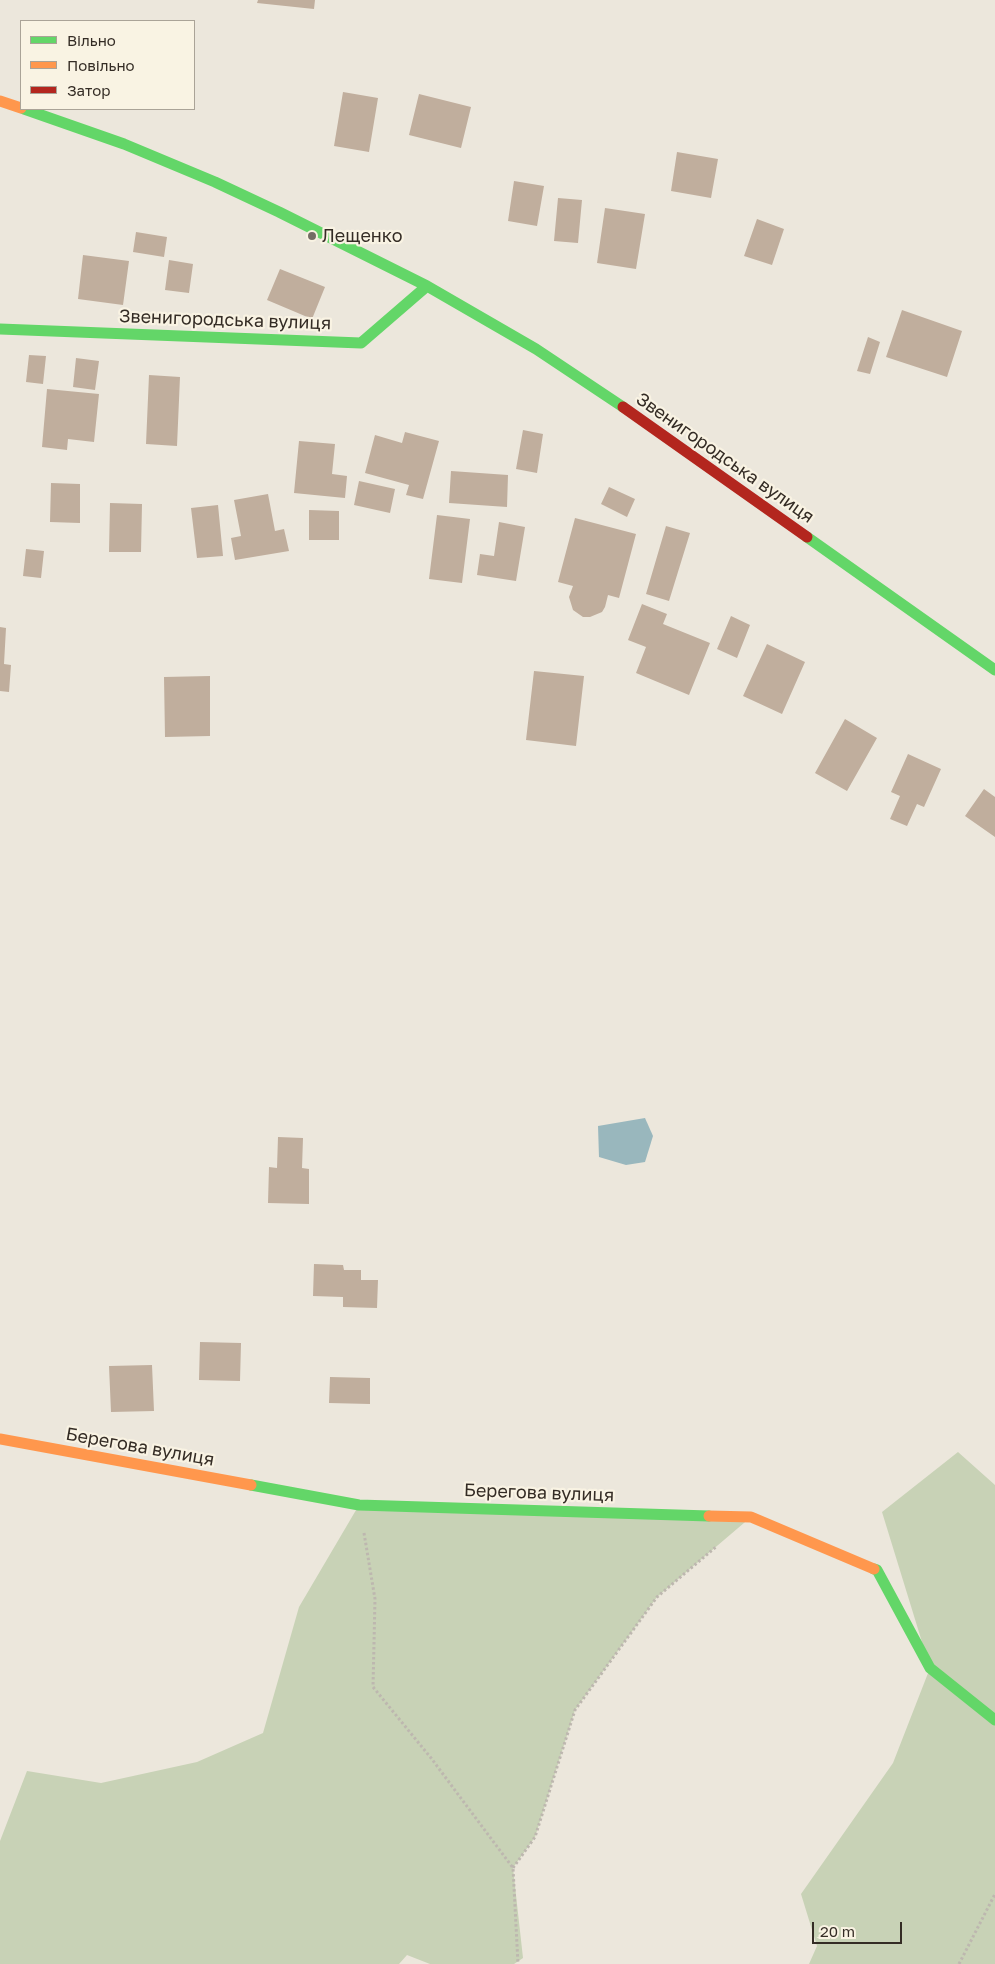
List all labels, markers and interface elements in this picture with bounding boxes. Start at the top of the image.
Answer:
legend [20,20,195,110]
text: Вільно [67,31,116,49]
text: Повільно [67,56,135,74]
text: Затор [67,81,110,99]
place label: Лещенко [322,225,403,247]
marker: Лещенко [306,230,318,242]
street label: Звенигородська вулиця [119,306,331,334]
street label: Звенигородська вулиця [632,388,818,528]
street label: Берегова вулиця [64,1423,216,1471]
street label: Берегова вулиця [464,1480,614,1506]
scale bar [815,1912,905,1944]
text: 20 m [820,1922,855,1940]

